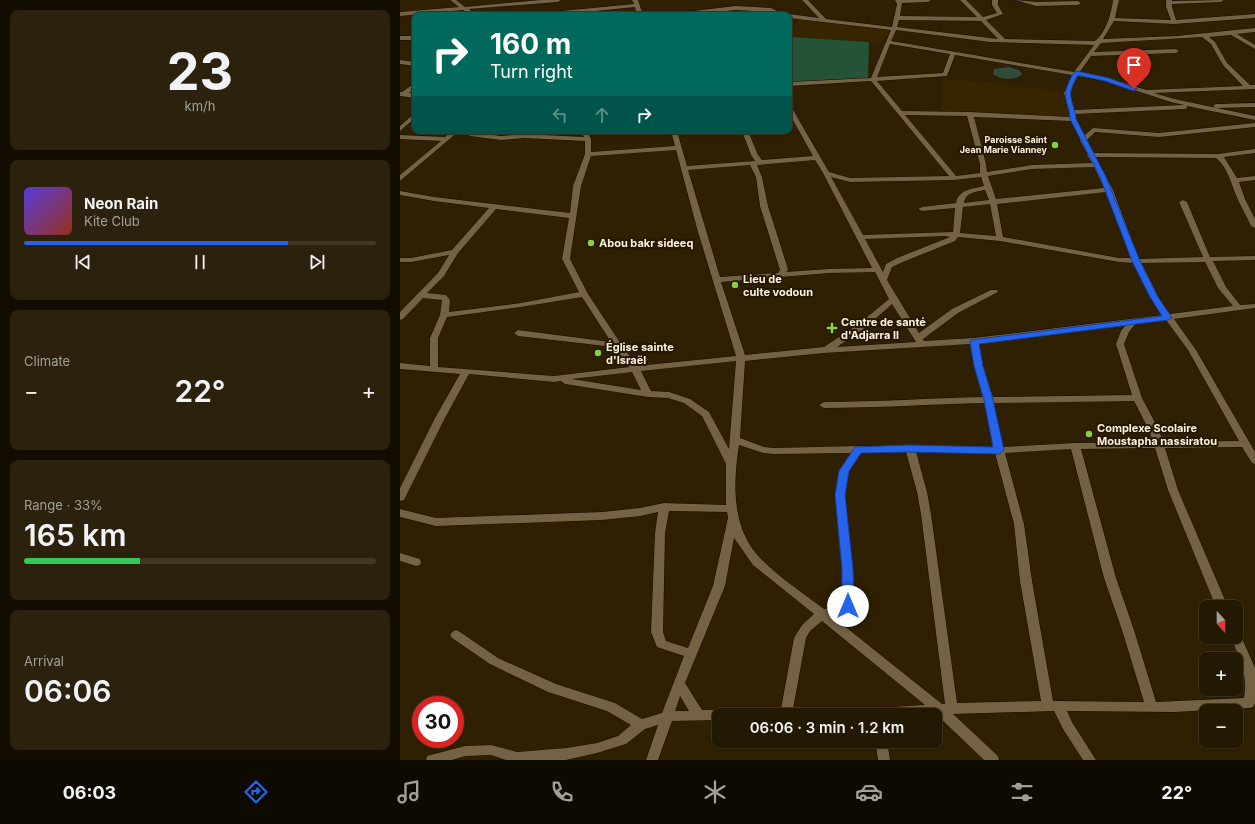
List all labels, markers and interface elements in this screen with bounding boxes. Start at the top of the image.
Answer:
text: 160 m [490,27,571,61]
icon: right [424,28,476,80]
text: 23 [167,40,233,103]
pin [1117,48,1151,89]
icon: arrive [1123,54,1145,76]
text: Turn right [490,61,573,82]
text: km/h [185,98,215,114]
icon: left [549,104,571,126]
icon: ahead [591,104,613,126]
icon: right [633,104,655,126]
place label: Paroisse Saint Jean Marie Vianney [960,134,1048,155]
marker: Paroisse Saint Jean Marie Vianney [1050,140,1060,150]
text: Neon Rain [84,194,158,213]
text: Kite Club [84,213,140,229]
place label: Abou bakr sideeq [599,236,693,250]
marker: Abou bakr sideeq [586,238,596,248]
icon: previous [72,251,94,273]
icon: pause [189,251,211,273]
icon: next [306,251,328,273]
place label: Lieu de culte vodoun [743,272,813,299]
marker: Lieu de culte vodoun [730,280,740,290]
place label: Centre de santé d'Adjarra ll [841,315,926,342]
marker: Centre de santé d'Adjarra ll [826,322,838,334]
place label: Église sainte d'Israël [606,340,674,367]
marker: Église sainte d'Israël [593,348,603,358]
text: Climate [24,353,70,369]
text: 22° [174,373,226,409]
text: − [24,378,39,404]
text: + [361,378,376,404]
place label: Complexe Scolaire Moustapha nassiratou [1097,421,1217,448]
marker: Complexe Scolaire Moustapha nassiratou [1084,429,1094,439]
text: Range · 33% [24,497,103,513]
text: 165 km [24,517,126,553]
position arrow [827,585,869,627]
north arrow [1199,600,1243,644]
map controls [1199,600,1243,748]
button: + [1199,652,1243,696]
text: Arrival [24,653,64,669]
text: 06:06 [24,673,112,709]
speed limit sign: 30 [412,696,464,748]
button: − [1199,704,1243,748]
text: 06:06 · 3 min · 1.2 km [750,718,904,737]
icon: directions [242,778,270,806]
icon: music [395,778,423,806]
icon: phone [548,778,576,806]
icon: climate [701,778,729,806]
icon: car [855,778,883,806]
icon: filters [1008,778,1036,806]
text: 06:03 [63,782,116,803]
text: 22° [1161,782,1192,803]

